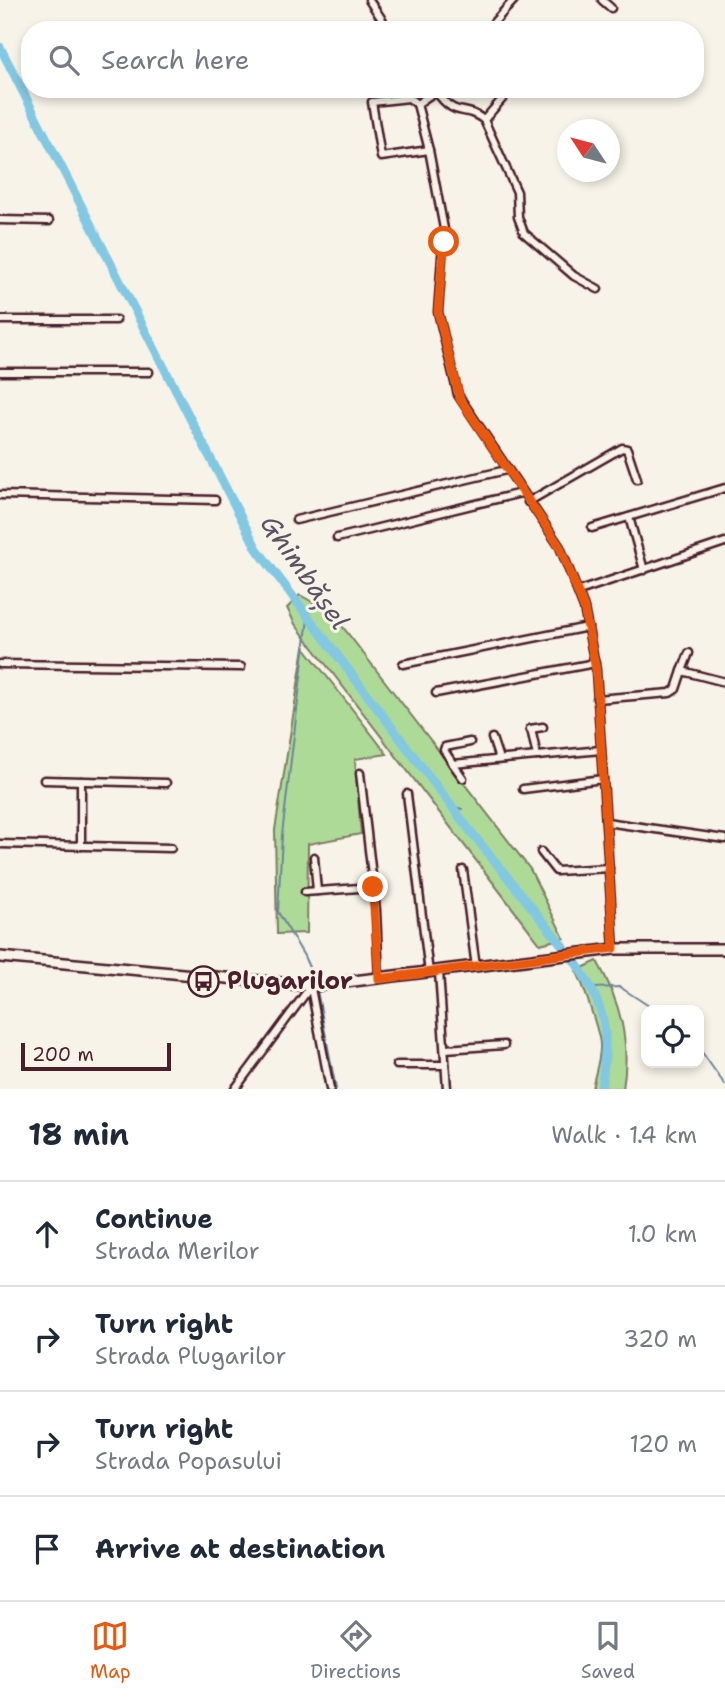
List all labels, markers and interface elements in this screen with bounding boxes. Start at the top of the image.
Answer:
search box [21,21,704,98]
icon: search [45,41,83,79]
text: Search here [101,42,250,77]
north arrow [557,119,620,182]
route start [428,226,459,257]
water label: Ghimbășel [252,507,358,637]
route end [357,871,388,902]
bus stop icon: Plugarilor [187,964,221,998]
place label: Plugarilor [227,965,353,997]
map controls [641,1005,704,1068]
button: locate [641,1005,704,1068]
scale bar [21,1040,172,1072]
text: 200 m [32,1042,94,1067]
text: 18 min [28,1114,129,1155]
text: Walk · 1.4 km [551,1120,697,1150]
text: Continue [95,1201,213,1236]
icon: ahead [28,1215,66,1253]
text: 1.0 km [628,1219,697,1249]
text: Strada Merilor [95,1236,260,1266]
text: Turn right [95,1306,233,1341]
icon: right [28,1320,66,1358]
text: 320 m [623,1324,697,1354]
text: Strada Plugarilor [95,1341,286,1371]
text: Turn right [95,1411,233,1446]
icon: right [28,1425,66,1463]
text: 120 m [629,1429,697,1459]
text: Strada Popasului [95,1446,282,1476]
icon: arrive [28,1530,66,1568]
text: Arrive at destination [95,1531,385,1566]
tab: Map [90,1617,131,1684]
tab: Directions [311,1617,401,1684]
tab: Saved [581,1617,635,1684]

